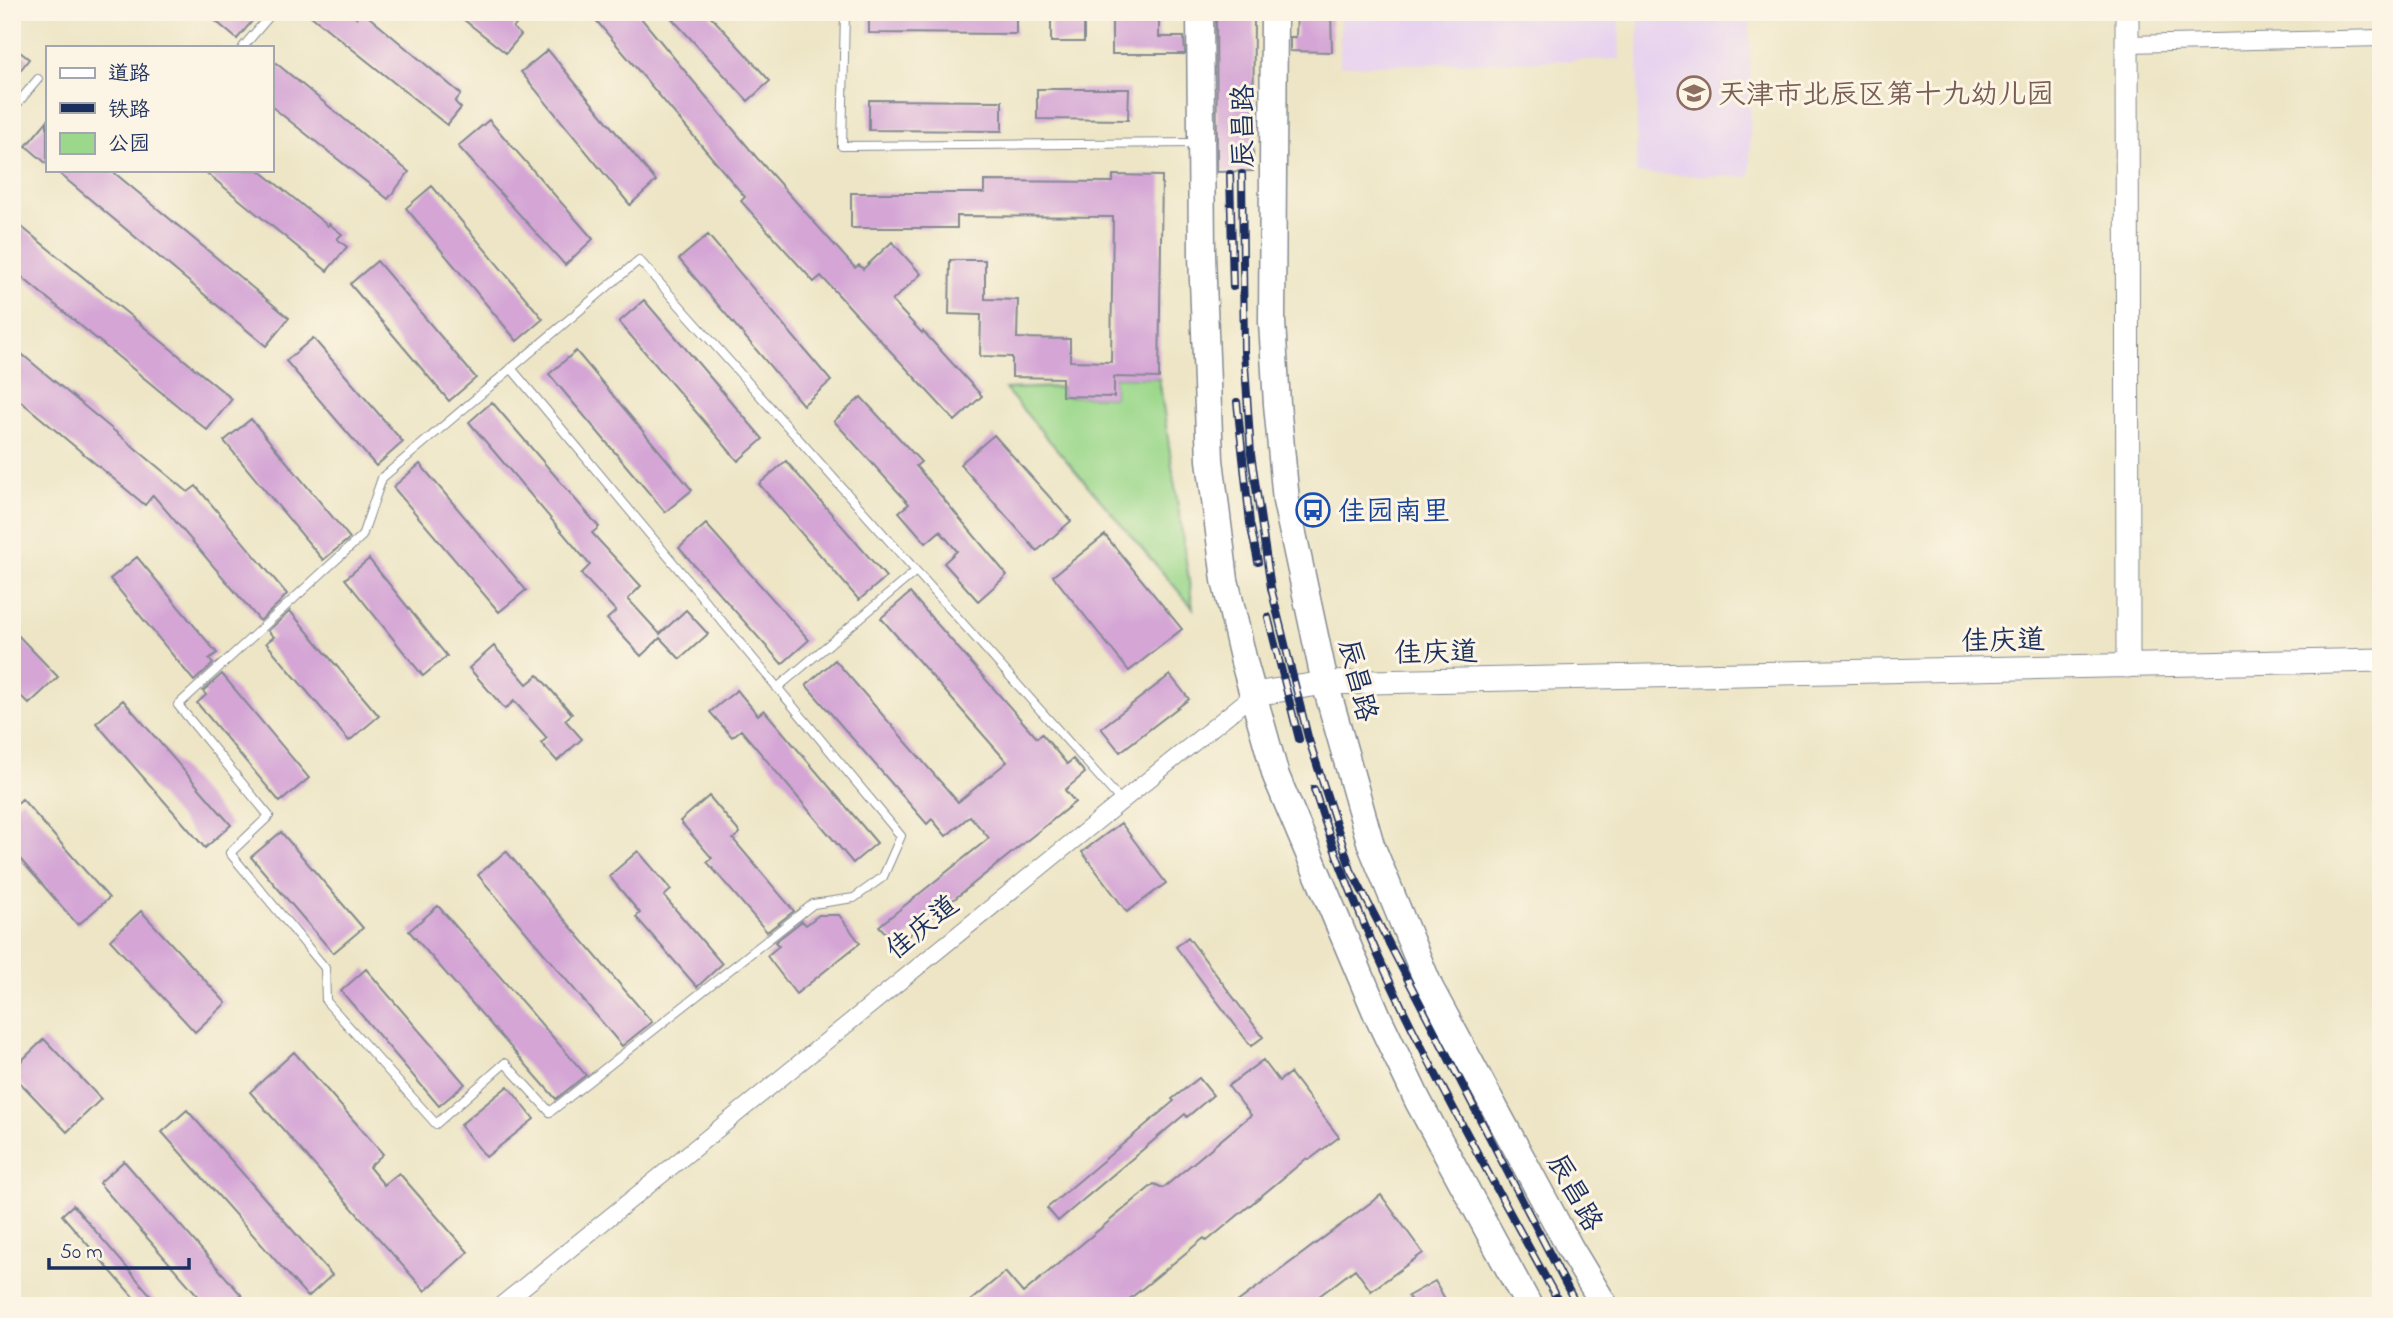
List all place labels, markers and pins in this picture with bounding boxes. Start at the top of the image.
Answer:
school or university icon: 天津市北辰区第十九幼儿园 [1675,74,1713,112]
place label: 天津市北辰区第十九幼儿园 [1718,76,2054,117]
bus stop icon: 佳园南里 [1294,491,1332,529]
place label: 佳园南里 [1338,493,1450,534]

